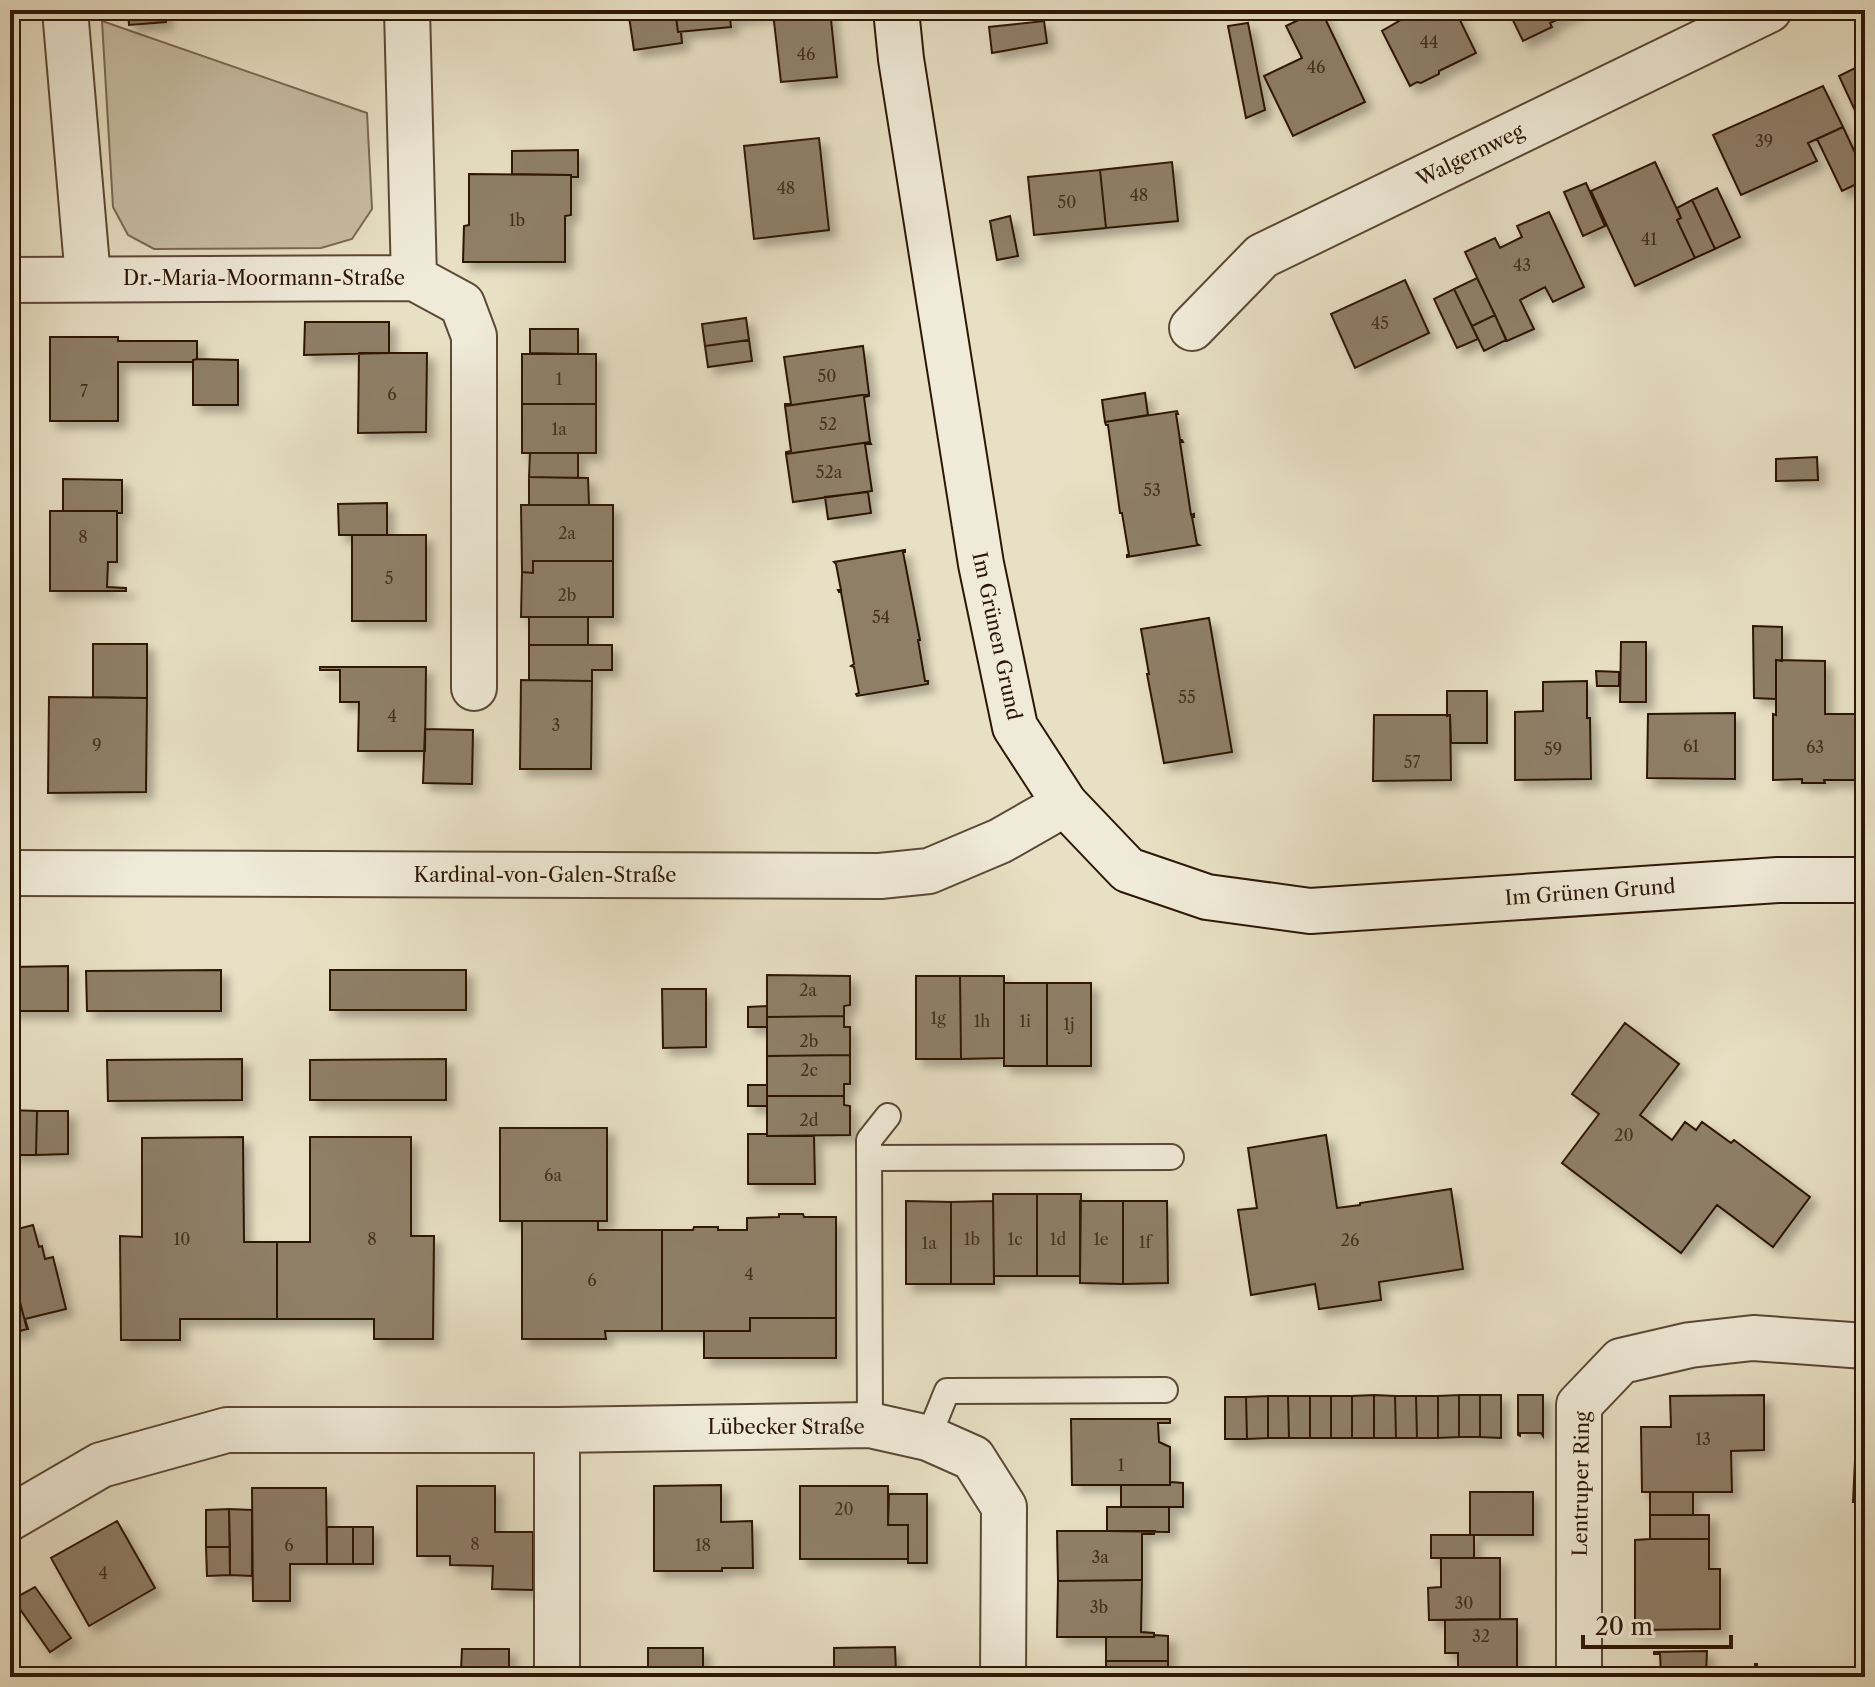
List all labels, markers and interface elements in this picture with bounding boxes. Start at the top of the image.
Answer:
house number: 44 [1420,32,1438,52]
house number: 46 [797,44,815,64]
house number: 46 [1307,57,1325,77]
street label: Walgernweg [1412,118,1528,192]
house number: 39 [1755,131,1773,151]
house number: 48 [777,178,795,198]
house number: 48 [1130,185,1148,205]
house number: 50 [1058,192,1076,212]
house number: 1b [509,210,525,230]
house number: 41 [1641,229,1657,249]
house number: 43 [1513,255,1531,275]
street label: Dr.-Maria-Moormann-Straße [123,266,405,290]
house number: 45 [1371,313,1389,333]
house number: 50 [818,366,836,386]
house number: 1 [556,369,563,389]
house number: 7 [80,381,88,401]
house number: 6 [387,384,397,404]
house number: 52 [819,414,837,434]
house number: 1a [551,419,567,439]
house number: 52a [816,462,843,482]
house number: 53 [1143,480,1161,500]
house number: 2a [558,523,576,543]
house number: 8 [78,527,88,547]
street label: Im Grünen Grund [967,550,1027,722]
house number: 5 [385,568,393,588]
house number: 2b [558,585,576,605]
house number: 54 [872,607,890,627]
house number: 55 [1178,687,1196,707]
house number: 4 [387,706,397,726]
house number: 3 [552,715,560,735]
house number: 9 [92,735,102,755]
house number: 61 [1683,736,1699,756]
house number: 63 [1806,737,1824,757]
house number: 59 [1544,739,1562,759]
house number: 57 [1404,752,1420,772]
street label: Kardinal-von-Galen-Straße [414,863,676,887]
street label: Im Grünen Grund [1504,874,1676,910]
house number: 2a [799,980,817,1000]
house number: 1g [930,1008,946,1028]
house number: 1h [974,1011,990,1031]
house number: 1i [1019,1011,1031,1031]
house number: 1j [1063,1014,1075,1034]
house number: 2b [800,1031,818,1051]
house number: 2c [800,1060,818,1080]
house number: 2d [800,1110,819,1130]
house number: 20 [1614,1125,1634,1145]
house number: 6a [544,1165,562,1185]
house number: 10 [174,1229,190,1249]
house number: 8 [367,1229,377,1249]
house number: 1b [964,1229,980,1249]
house number: 1c [1007,1229,1023,1249]
house number: 1d [1050,1229,1066,1249]
house number: 1e [1093,1229,1109,1249]
house number: 26 [1341,1230,1359,1250]
house number: 1f [1139,1232,1154,1252]
house number: 1a [921,1233,937,1253]
house number: 4 [744,1264,754,1284]
house number: 6 [587,1270,597,1290]
street label: Lentruper Ring [1568,1411,1594,1557]
street label: Lübecker Straße [707,1415,865,1439]
house number: 13 [1695,1429,1711,1449]
house number: 1 [1118,1455,1125,1475]
house number: 20 [834,1499,854,1519]
house number: 8 [470,1534,480,1554]
house number: 6 [284,1535,294,1555]
house number: 18 [695,1535,711,1555]
house number: 3a [1091,1547,1109,1567]
house number: 4 [98,1563,108,1583]
house number: 30 [1455,1593,1473,1613]
house number: 3b [1090,1597,1108,1617]
scale bar [1583,1599,1731,1649]
text: 20 m [1595,1612,1653,1641]
house number: 32 [1472,1626,1490,1646]

